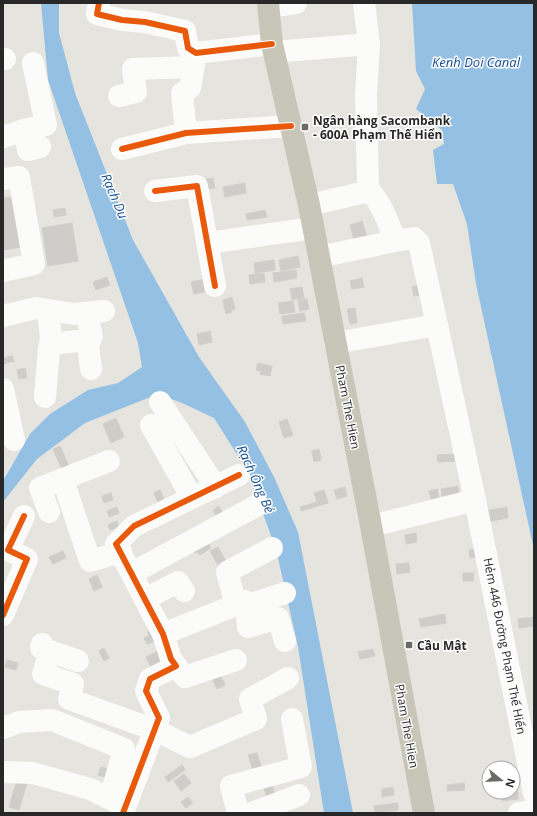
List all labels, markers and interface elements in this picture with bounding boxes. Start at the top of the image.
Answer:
water label: Kenh Doi Canal [432,53,521,71]
place label: Ngân hàng Sacombank - 600A Phạm Thế Hiển [313,112,451,143]
marker: Ngân hàng Sacombank - 600A Phạm Thế Hiển [300,122,310,132]
water label: Rạch Du [97,171,133,222]
street label: Pham The Hien [332,364,364,450]
water label: Rạch Ông Bé [233,442,279,516]
street label: Hẻm 446 Đường Phạm Thế Hiển [480,556,530,736]
place label: Cầu Mật [417,637,467,654]
marker: Cầu Mật [404,640,414,650]
street label: Pham The Hien [391,683,423,769]
north arrow [481,760,521,800]
text: N [502,777,520,790]

